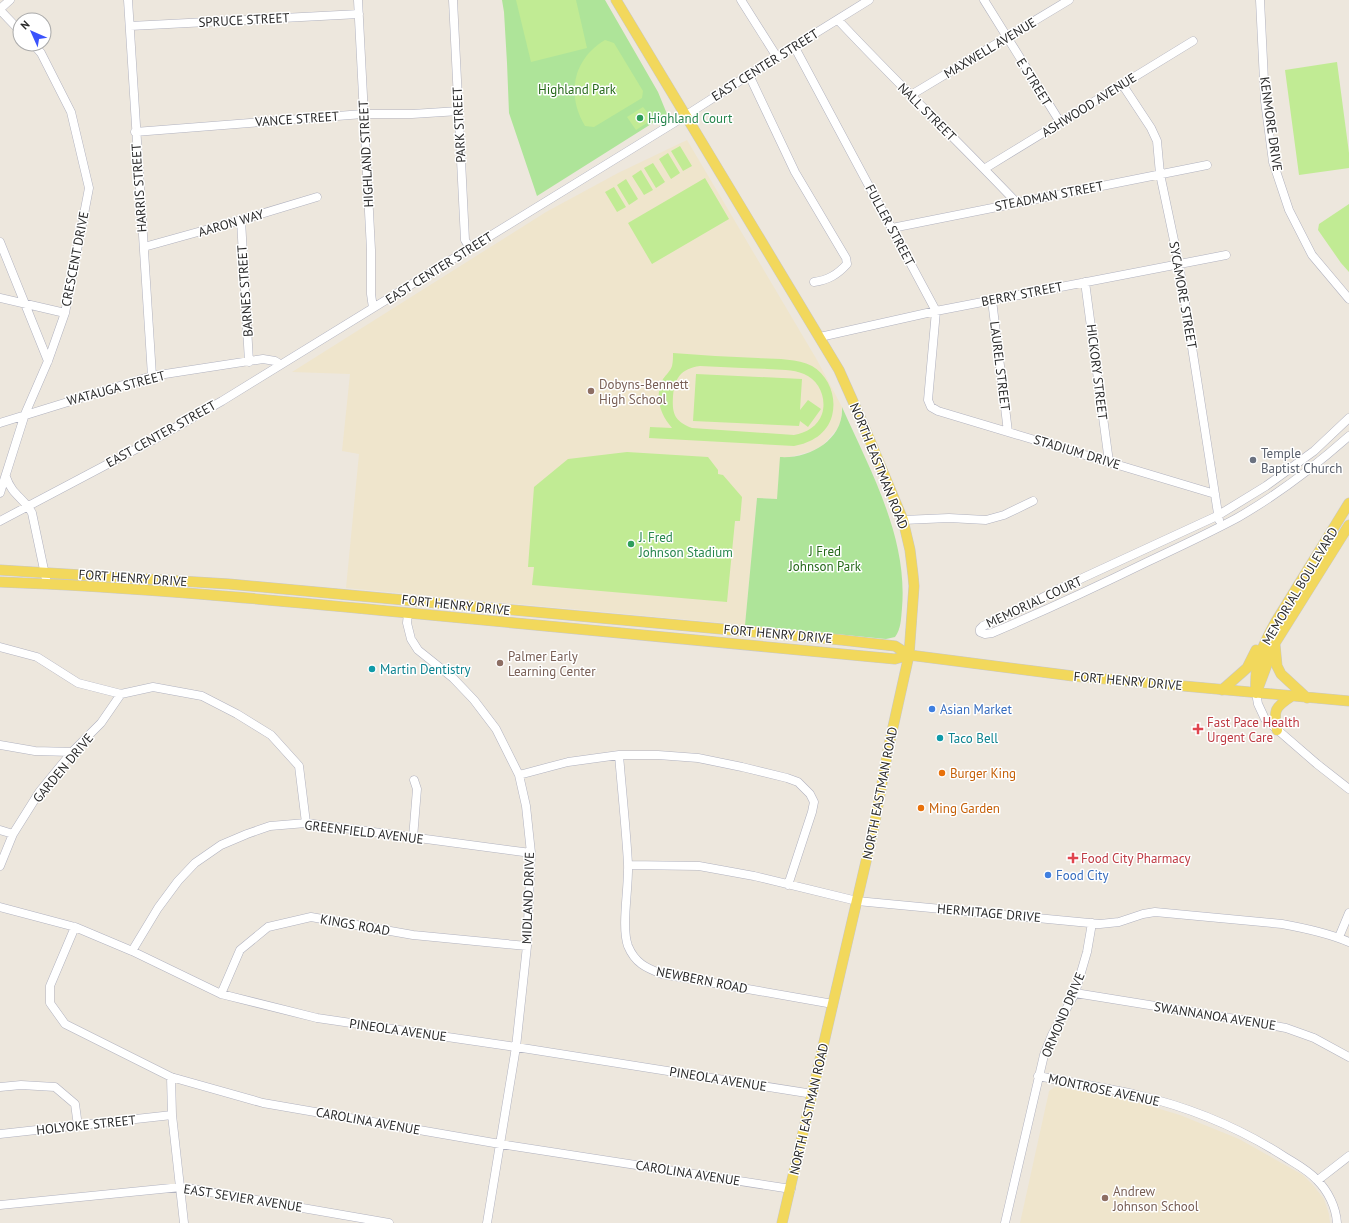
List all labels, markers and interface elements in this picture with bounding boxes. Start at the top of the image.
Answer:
street label: SPRUCE STREET [198,9,290,31]
north arrow [12,12,52,52]
street label: MAXWELL AVENUE [941,14,1039,82]
text: N [17,17,32,32]
street label: EAST CENTER STREET [708,25,822,105]
street label: E STREET [1013,55,1055,109]
street label: ASHWOOD AVENUE [1038,69,1140,141]
street label: KENMORE DRIVE [1256,76,1286,172]
street label: NALL STREET [894,79,960,145]
park label: Highland Park [538,81,617,98]
street label: PARK STREET [449,87,469,163]
street label: HIGHLAND STREET [355,100,377,208]
street label: VANCE STREET [253,108,340,130]
place label: Highland Court [648,110,733,127]
marker: Highland Court [635,113,645,123]
street label: HARRIS STREET [127,143,151,233]
street label: STEADMAN STREET [993,177,1105,215]
street label: FULLER STREET [861,181,919,269]
street label: AARON WAY [196,205,267,240]
street label: CRESCENT DRIVE [57,210,93,308]
street label: EAST CENTER STREET [382,228,496,308]
street label: SYCAMORE STREET [1165,240,1201,350]
street label: BARNES STREET [233,245,257,337]
street label: BERRY STREET [980,278,1064,310]
street label: LAUREL STREET [986,320,1014,412]
street label: HICKORY STREET [1083,323,1111,421]
street label: WATAUGA STREET [65,367,167,409]
place label: Dobyns-Bennett High School [599,376,689,408]
marker: Dobyns-Bennett High School [586,386,596,396]
street label: EAST CENTER STREET [103,397,219,471]
street label: NORTH EASTMAN ROAD [846,400,912,532]
street label: STADIUM DRIVE [1032,431,1122,473]
place label: Temple Baptist Church [1261,445,1342,477]
marker: Temple Baptist Church [1248,455,1258,465]
street label: MEMORIAL BOULEVARD [1258,524,1342,648]
place label: J. Fred Johnson Stadium [638,529,733,561]
marker: J. Fred Johnson Stadium [626,539,636,549]
park label: J Fred Johnson Park [788,543,862,575]
street label: FORT HENRY DRIVE [78,566,188,590]
street label: MEMORIAL COURT [983,572,1085,632]
street label: FORT HENRY DRIVE [401,591,511,619]
street label: FORT HENRY DRIVE [723,621,833,647]
place label: Palmer Early Learning Center [508,648,596,680]
marker: Palmer Early Learning Center [495,658,505,668]
place label: Martin Dentistry [380,661,470,678]
marker: Martin Dentistry [367,664,377,674]
street label: FORT HENRY DRIVE [1073,668,1183,694]
place label: Asian Market [940,701,1012,718]
marker: Asian Market [927,704,937,714]
place label: Fast Pace Health Urgent Care [1207,714,1300,746]
marker: Fast Pace Health Urgent Care [1192,723,1204,735]
street label: NORTH EASTMAN ROAD [859,725,901,861]
street label: GARDEN DRIVE [29,730,97,806]
place label: Taco Bell [948,730,998,747]
marker: Taco Bell [935,733,945,743]
place label: Burger King [950,765,1016,782]
marker: Burger King [937,768,947,778]
place label: Ming Garden [929,800,1000,817]
marker: Ming Garden [916,803,926,813]
street label: GREENFIELD AVENUE [304,816,424,848]
place label: Food City Pharmacy [1081,850,1191,867]
street label: MIDLAND DRIVE [518,852,538,944]
marker: Food City Pharmacy [1068,853,1078,863]
place label: Food City [1056,867,1109,884]
marker: Food City [1043,870,1053,880]
street label: HERMITAGE DRIVE [937,900,1042,926]
street label: KINGS ROAD [319,910,391,940]
street label: NEWBERN ROAD [655,963,749,997]
street label: ORMOND DRIVE [1037,970,1089,1060]
street label: SWANNANOA AVENUE [1153,998,1277,1034]
street label: PINEOLA AVENUE [348,1015,448,1045]
street label: NORTH EASTMAN ROAD [786,1041,832,1177]
street label: PINEOLA AVENUE [668,1063,768,1095]
street label: MONTROSE AVENUE [1047,1070,1161,1110]
street label: CAROLINA AVENUE [314,1103,422,1139]
street label: HOLYOKE STREET [35,1111,137,1139]
street label: CAROLINA AVENUE [634,1156,742,1190]
street label: EAST SEVIER AVENUE [182,1180,304,1216]
place label: Andrew Johnson School [1112,1183,1199,1215]
marker: Andrew Johnson School [1100,1193,1110,1203]

